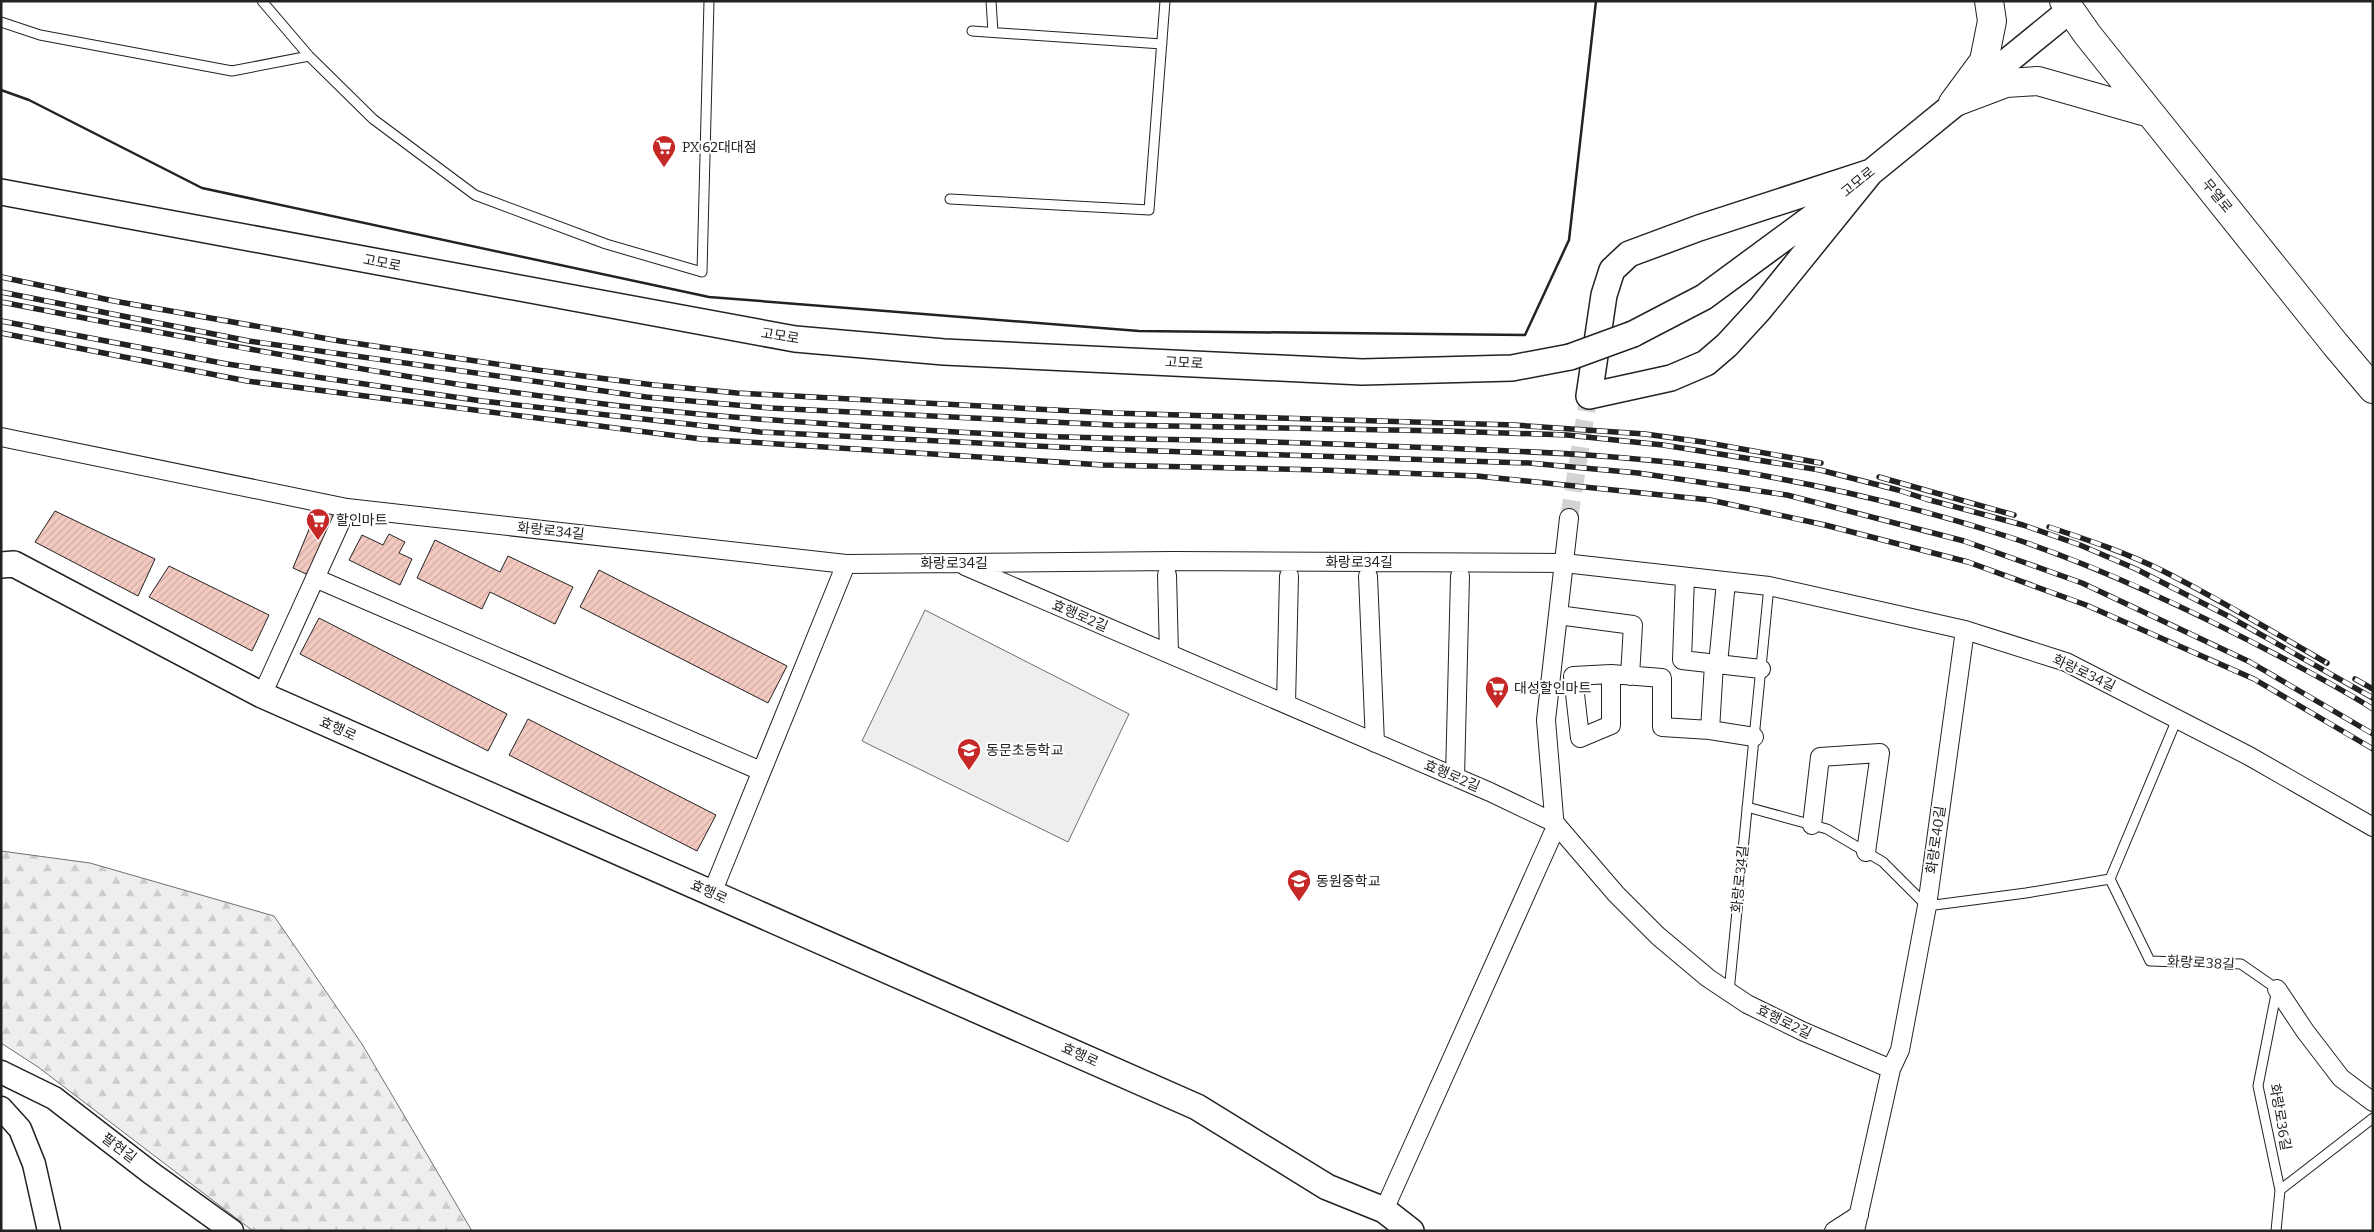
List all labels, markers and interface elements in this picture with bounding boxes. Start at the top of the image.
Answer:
supermarket icon: PX 62대대점 [651,134,677,168]
place label: PX 62대대점 [682,139,757,156]
street label: 고모로 [1838,163,1878,201]
street label: 무열로 [2198,176,2236,216]
street label: 고모로 [361,251,403,275]
street label: 고모로 [760,325,801,347]
street label: 고모로 [1164,354,1204,373]
supermarket icon: 할인마트 [305,507,331,541]
place label: 할인마트 [336,512,388,529]
street label: 화랑로34길 [516,519,586,543]
street label: 화랑로34길 [1325,554,1393,571]
street label: 화랑로34길 [920,555,988,572]
street label: 효행로2길 [1049,597,1111,635]
street label: 화랑로34길 [2050,651,2118,695]
supermarket icon: 대성할인마트 [1484,675,1510,709]
place label: 대성할인마트 [1514,680,1591,697]
street label: 효행로 [317,713,359,745]
school or university icon: 동문초등학교 [956,737,982,771]
place label: 동문초등학교 [986,742,1063,759]
street label: 효행로2길 [1421,757,1483,795]
street label: 화랑로40길 [1923,805,1949,875]
street label: 화랑로34길 [1728,844,1752,914]
school or university icon: 동원중학교 [1286,868,1312,902]
place label: 동원중학교 [1316,873,1381,890]
street label: 효행로 [688,876,730,908]
street label: 화랑로38길 [2167,953,2235,973]
street label: 효행로2길 [1754,1001,1814,1043]
street label: 효행로 [1059,1039,1101,1071]
street label: 화랑로36길 [2266,1082,2294,1152]
street label: 팔현길 [98,1130,140,1166]

